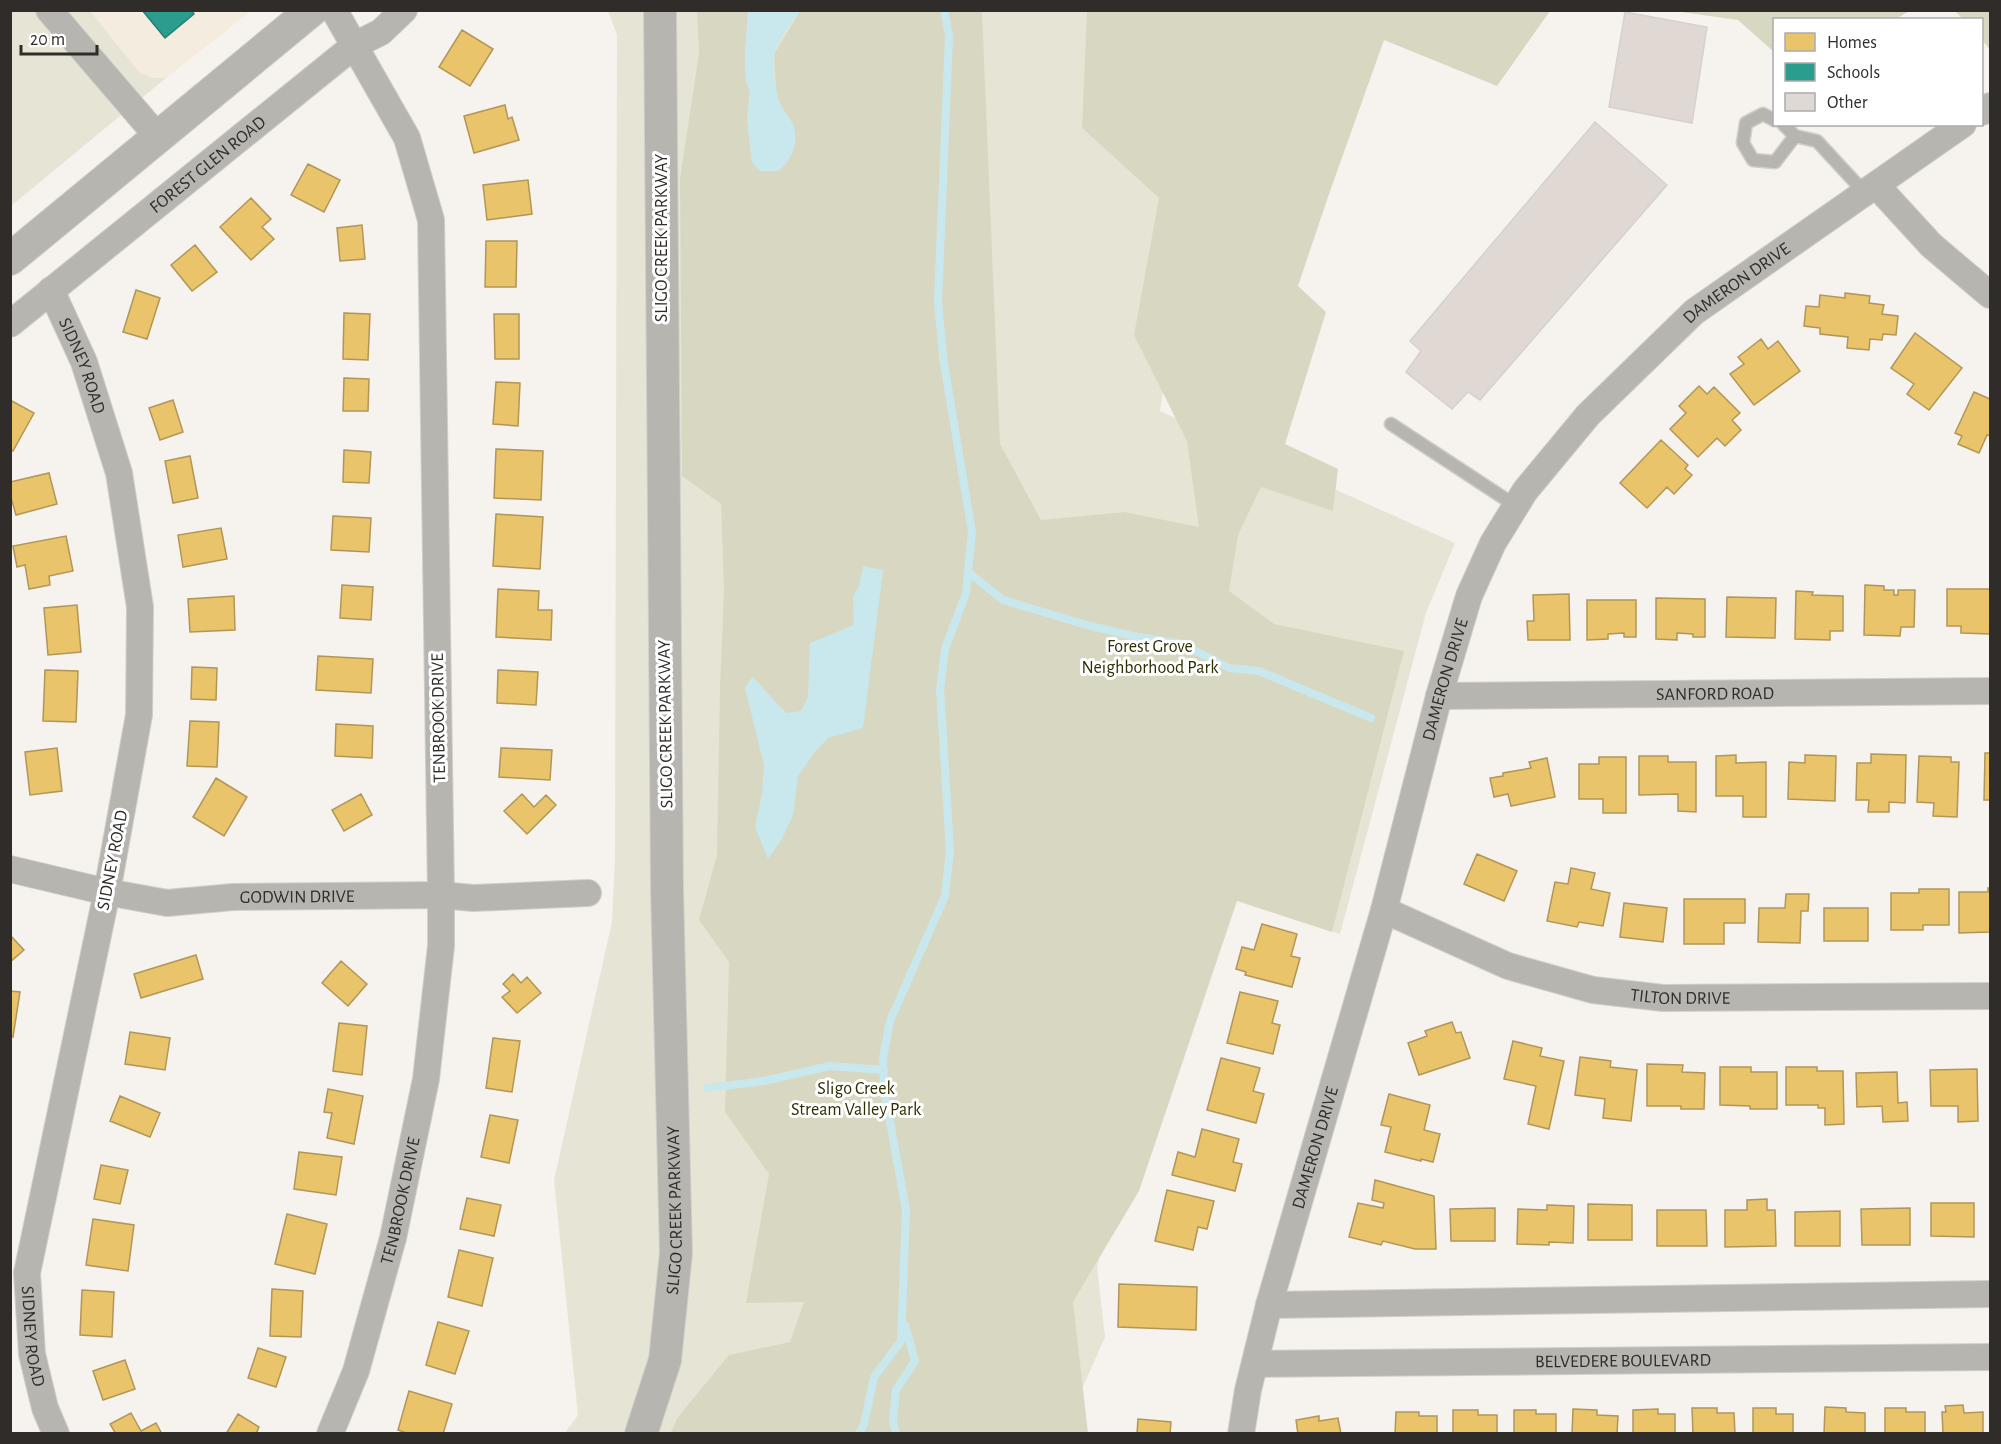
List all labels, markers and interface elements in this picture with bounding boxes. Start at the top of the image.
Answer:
scale bar [21,18,98,56]
legend [1773,18,1983,126]
text: 20 m [30,31,65,49]
text: Homes [1827,34,1877,52]
text: Schools [1827,64,1880,82]
text: Other [1827,94,1868,112]
street label: FOREST GLEN ROAD [147,113,269,217]
street label: SLIGO CREEK PARKWAY [653,153,671,322]
street label: DAMERON DRIVE [1680,240,1794,327]
street label: SIDNEY ROAD [55,315,108,416]
street label: DAMERON DRIVE [1420,616,1472,743]
park label: Forest Grove Neighborhood Park [1082,638,1219,677]
street label: SLIGO CREEK PARKWAY [656,639,676,808]
street label: TENBROOK DRIVE [429,653,449,783]
street label: SANFORD ROAD [1656,685,1774,704]
street label: SIDNEY ROAD [94,809,131,912]
street label: GODWIN DRIVE [240,888,355,907]
street label: TILTON DRIVE [1629,986,1731,1008]
park label: Sligo Creek Stream Valley Park [791,1080,922,1119]
street label: DAMERON DRIVE [1289,1085,1342,1211]
street label: SLIGO CREEK PARKWAY [664,1125,686,1296]
street label: TENBROOK DRIVE [378,1135,424,1267]
street label: SIDNEY ROAD [18,1285,48,1389]
street label: BELVEDERE BOULEVARD [1535,1352,1711,1371]

